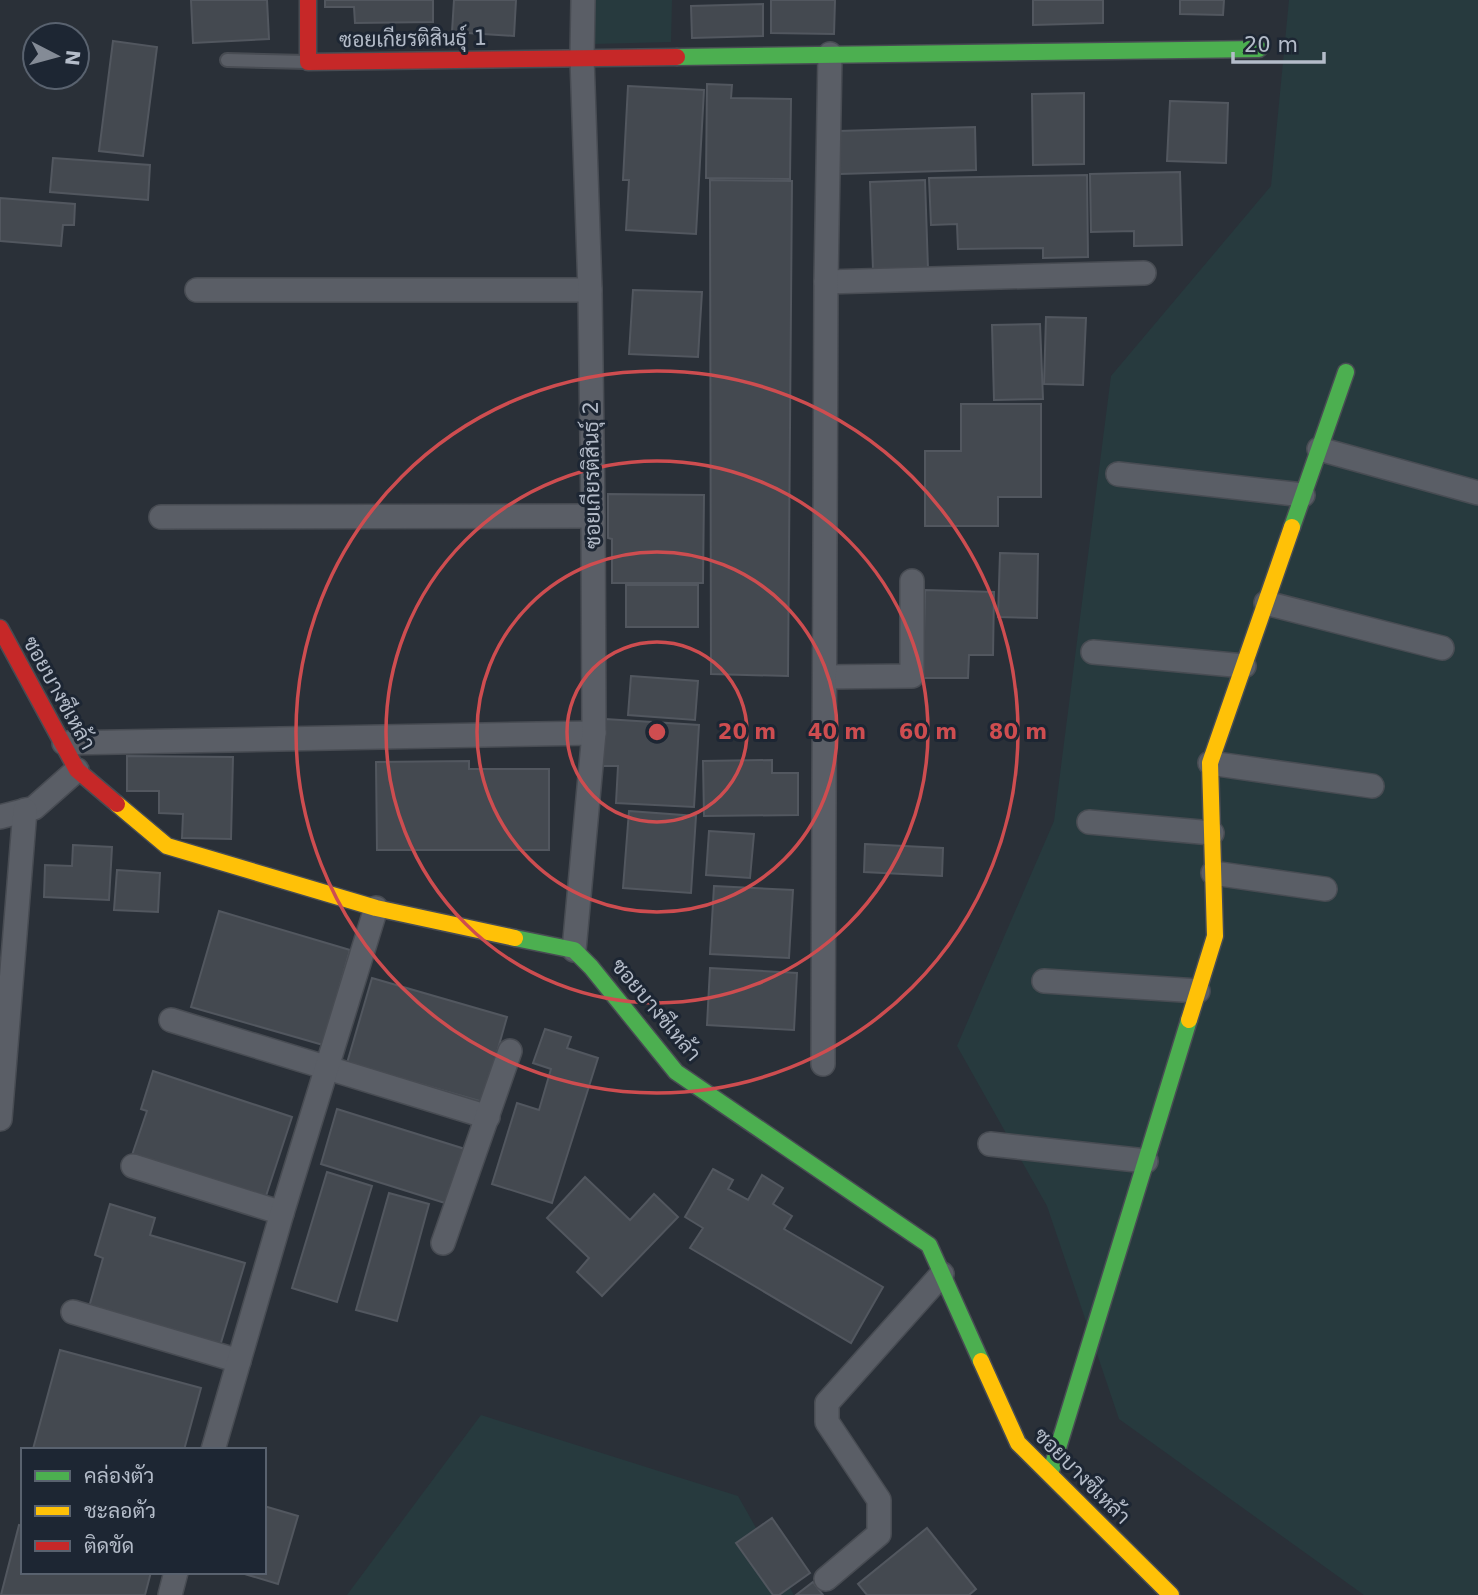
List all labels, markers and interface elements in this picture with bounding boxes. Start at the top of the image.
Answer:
north arrow [21,21,91,91]
scale bar [1233,21,1324,65]
street label: ซอยเกียรติสินธุ์ 1 [339,24,487,54]
text: 20 m [1244,33,1298,57]
text: N [61,49,85,67]
street label: ซอยเกียรติสินธุ์ 2 [577,401,607,549]
street label: ซอยบางซีเหล้า [18,632,101,754]
centre of rings [645,720,669,744]
text: 20 m [718,720,776,744]
text: 40 m [808,720,866,744]
text: 60 m [899,720,957,744]
text: 80 m [989,720,1047,744]
street label: ซอยบางซีเหล้า [606,953,706,1066]
street label: ซอยบางซีเหล้า [1029,1422,1136,1529]
legend [21,1448,266,1574]
text: คล่องตัว [84,1464,154,1488]
text: ชะลอตัว [84,1499,156,1523]
text: ติดขัด [84,1534,134,1558]

